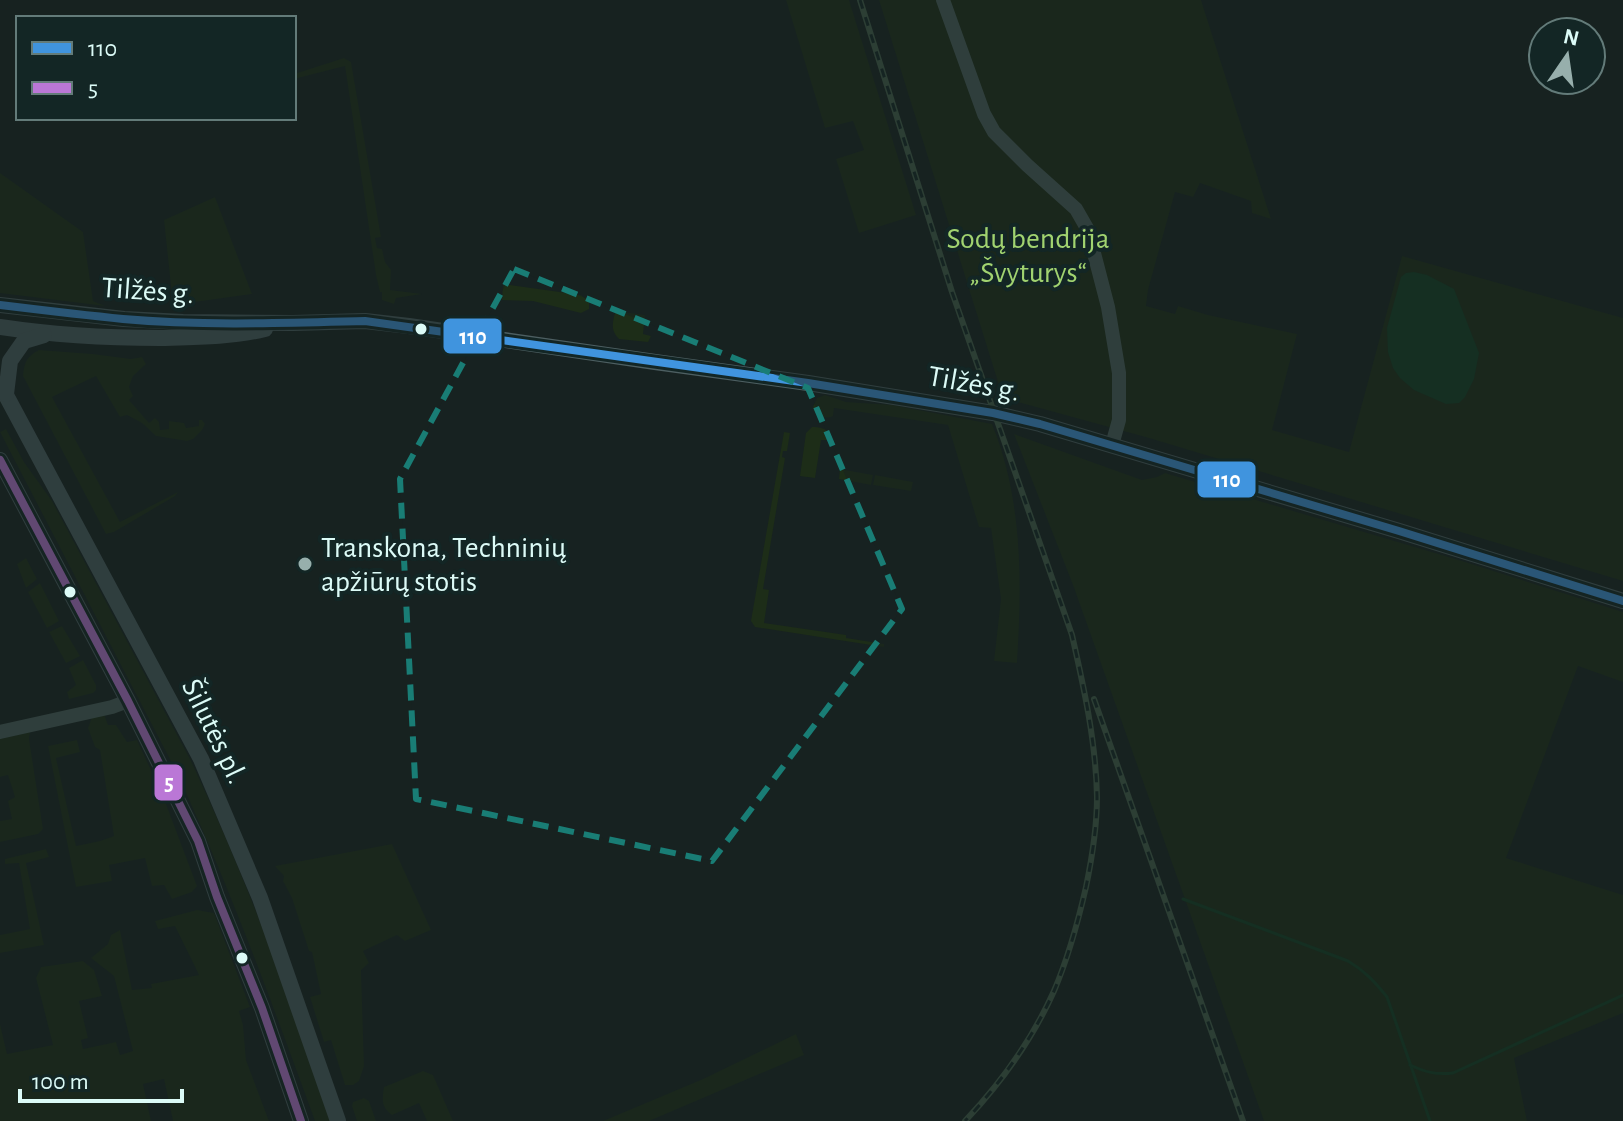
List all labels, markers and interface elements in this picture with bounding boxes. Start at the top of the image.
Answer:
legend [16,16,296,120]
north arrow [1527,16,1607,96]
text: N [1561,25,1581,50]
text: 110 [88,37,117,61]
text: 5 [88,77,98,101]
park label: Sodų bendrija „Švyturys“ [946,224,1110,288]
street label: Tilžės g. [101,273,195,309]
line badge: 110 [442,317,503,355]
unlabelled marker [413,321,429,337]
text: 110 [459,326,487,348]
street label: Tilžės g. [926,361,1022,407]
line badge: 110 [1196,460,1257,499]
text: 110 [1213,469,1241,491]
place label: Transkona, Techninių apžiūrų stotis [321,533,567,597]
marker: Transkona, Techninių apžiūrų stotis [296,555,314,573]
unlabelled marker [62,584,78,600]
street label: Šilutės pl. [176,673,254,789]
line badge: 5 [153,763,184,802]
text: 5 [164,772,174,794]
unlabelled marker [234,950,250,966]
scale bar [20,1053,182,1103]
text: 100 m [32,1070,89,1094]

